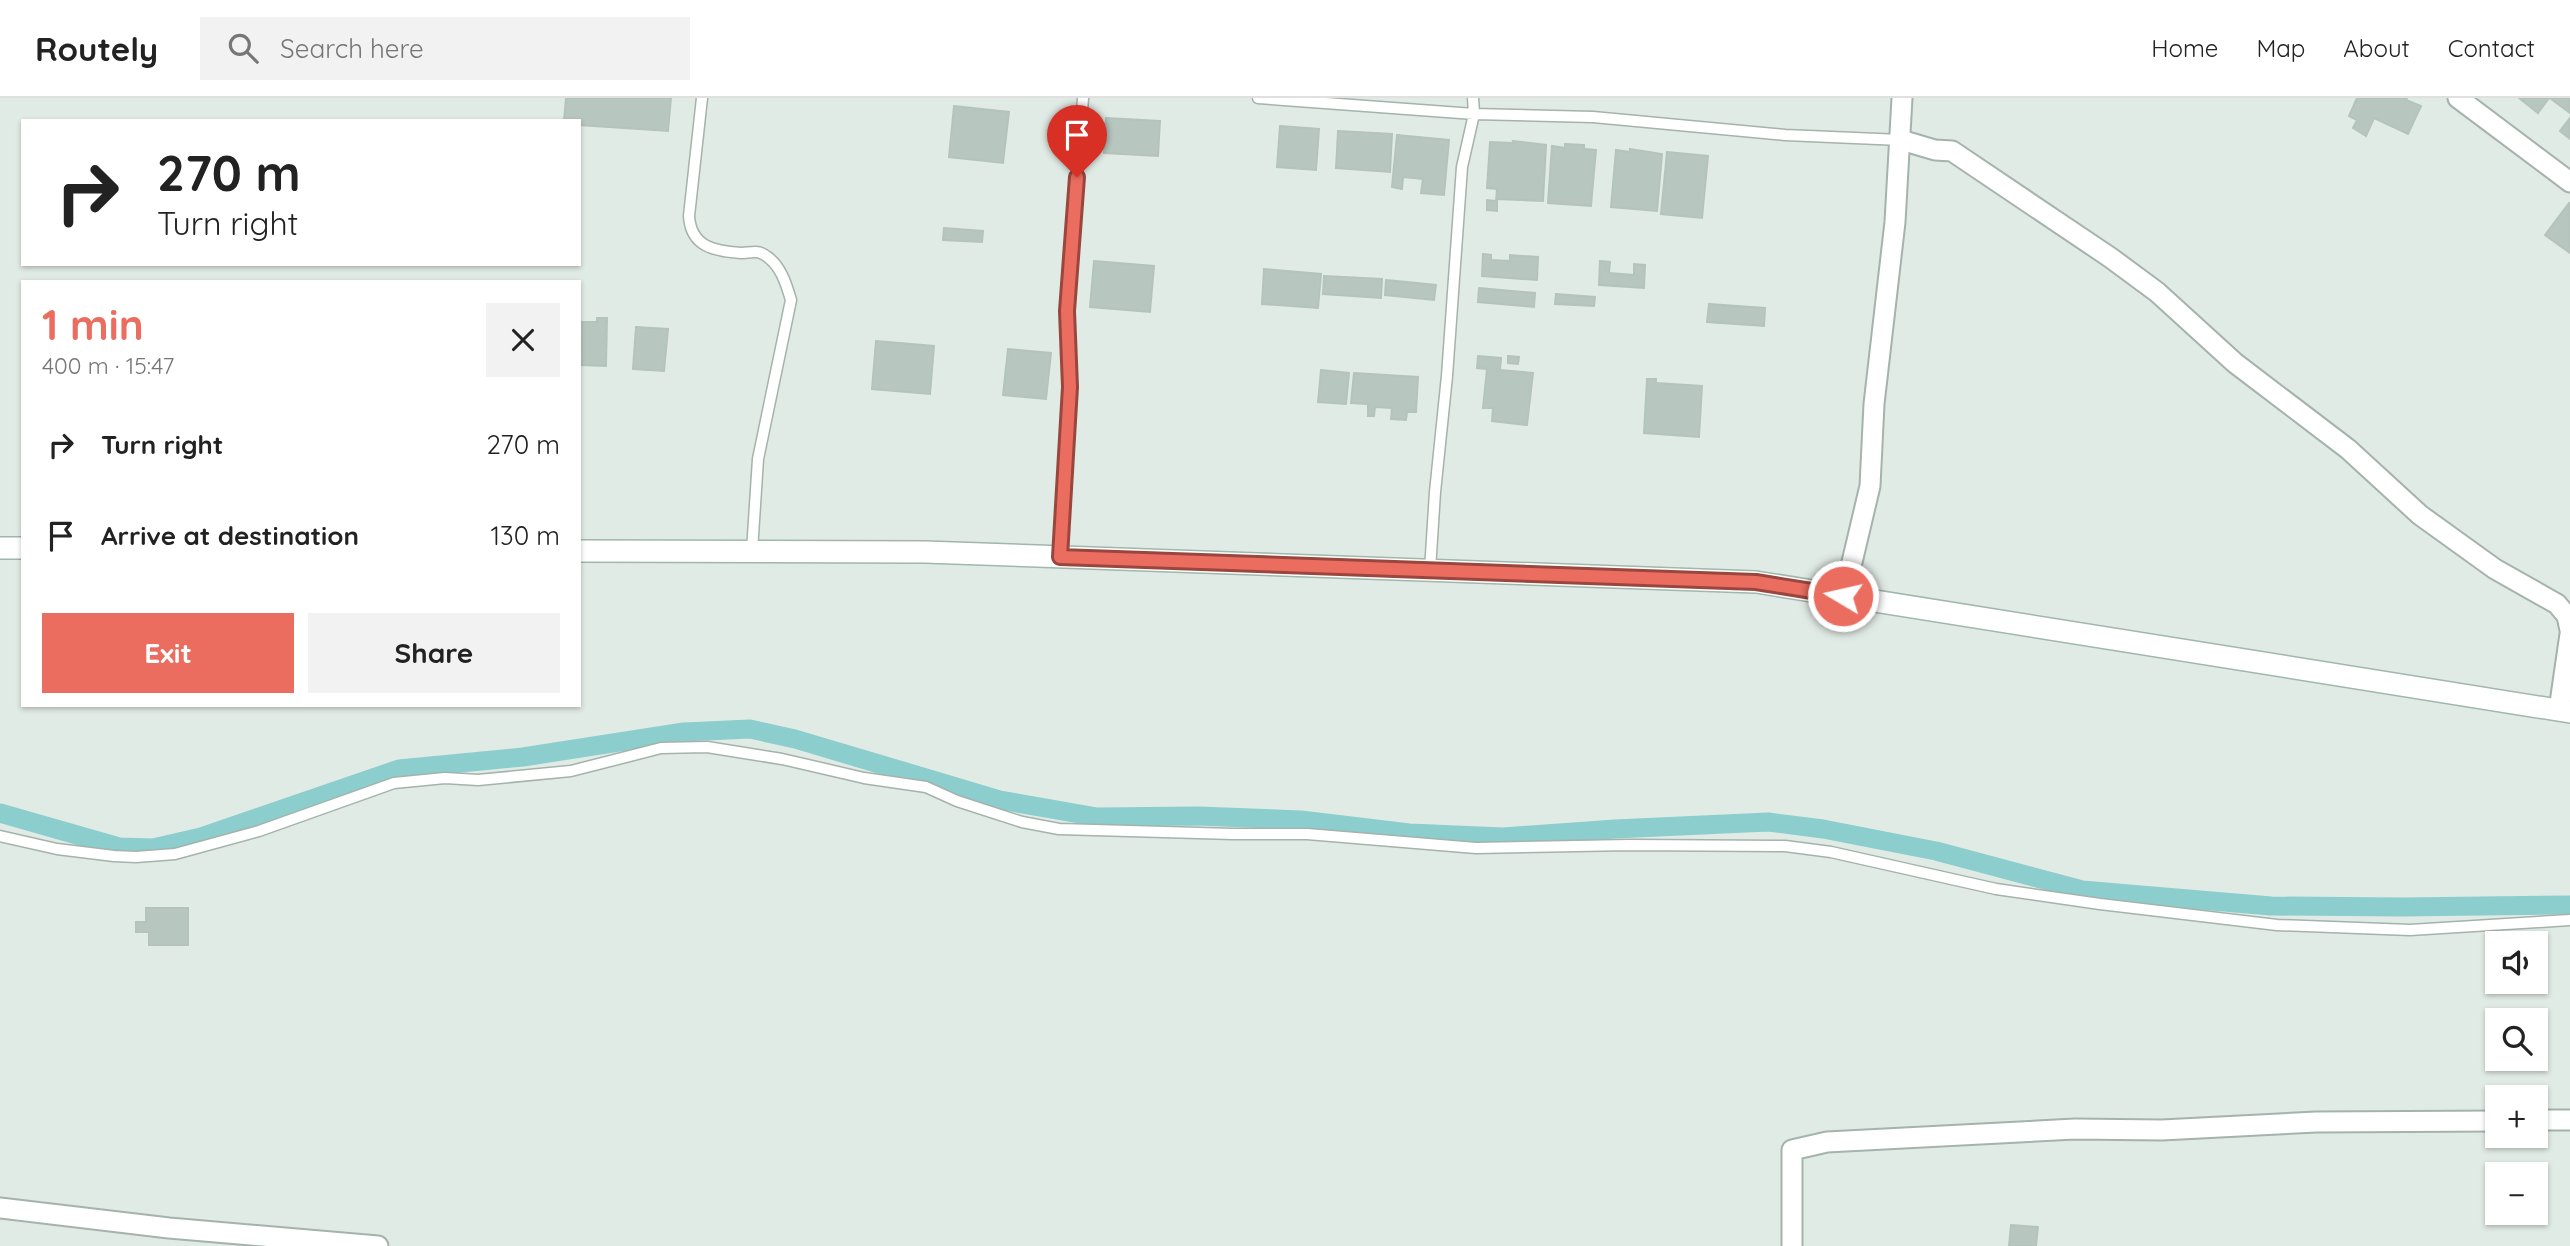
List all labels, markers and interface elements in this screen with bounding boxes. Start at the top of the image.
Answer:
search box [200,17,690,80]
text: Routely [35,28,158,69]
icon: search [224,29,262,67]
text: Search here [280,32,424,65]
text: Home [2151,33,2218,63]
text: Map [2256,33,2305,63]
text: About [2343,33,2410,63]
text: Contact [2448,33,2535,63]
pin [1047,105,1107,177]
icon: arrive [1058,116,1096,154]
text: 270 m [157,142,301,203]
icon: right [42,147,133,238]
text: Turn right [157,203,298,243]
text: 1 min [42,298,144,351]
button: close [486,303,560,377]
text: 400 m · 15:47 [42,351,174,380]
icon: right [42,426,80,464]
text: Turn right [101,428,223,461]
text: 270 m [486,428,560,461]
icon: arrive [42,517,80,555]
text: Arrive at destination [101,519,359,552]
text: 130 m [490,519,560,552]
position arrow [1806,559,1880,633]
button: Exit [42,613,294,693]
button: Share [308,613,560,693]
map controls [2485,931,2548,1225]
button: sound [2485,931,2548,994]
button: search [2485,1008,2548,1071]
button: + [2485,1085,2548,1148]
button: − [2485,1162,2548,1225]

